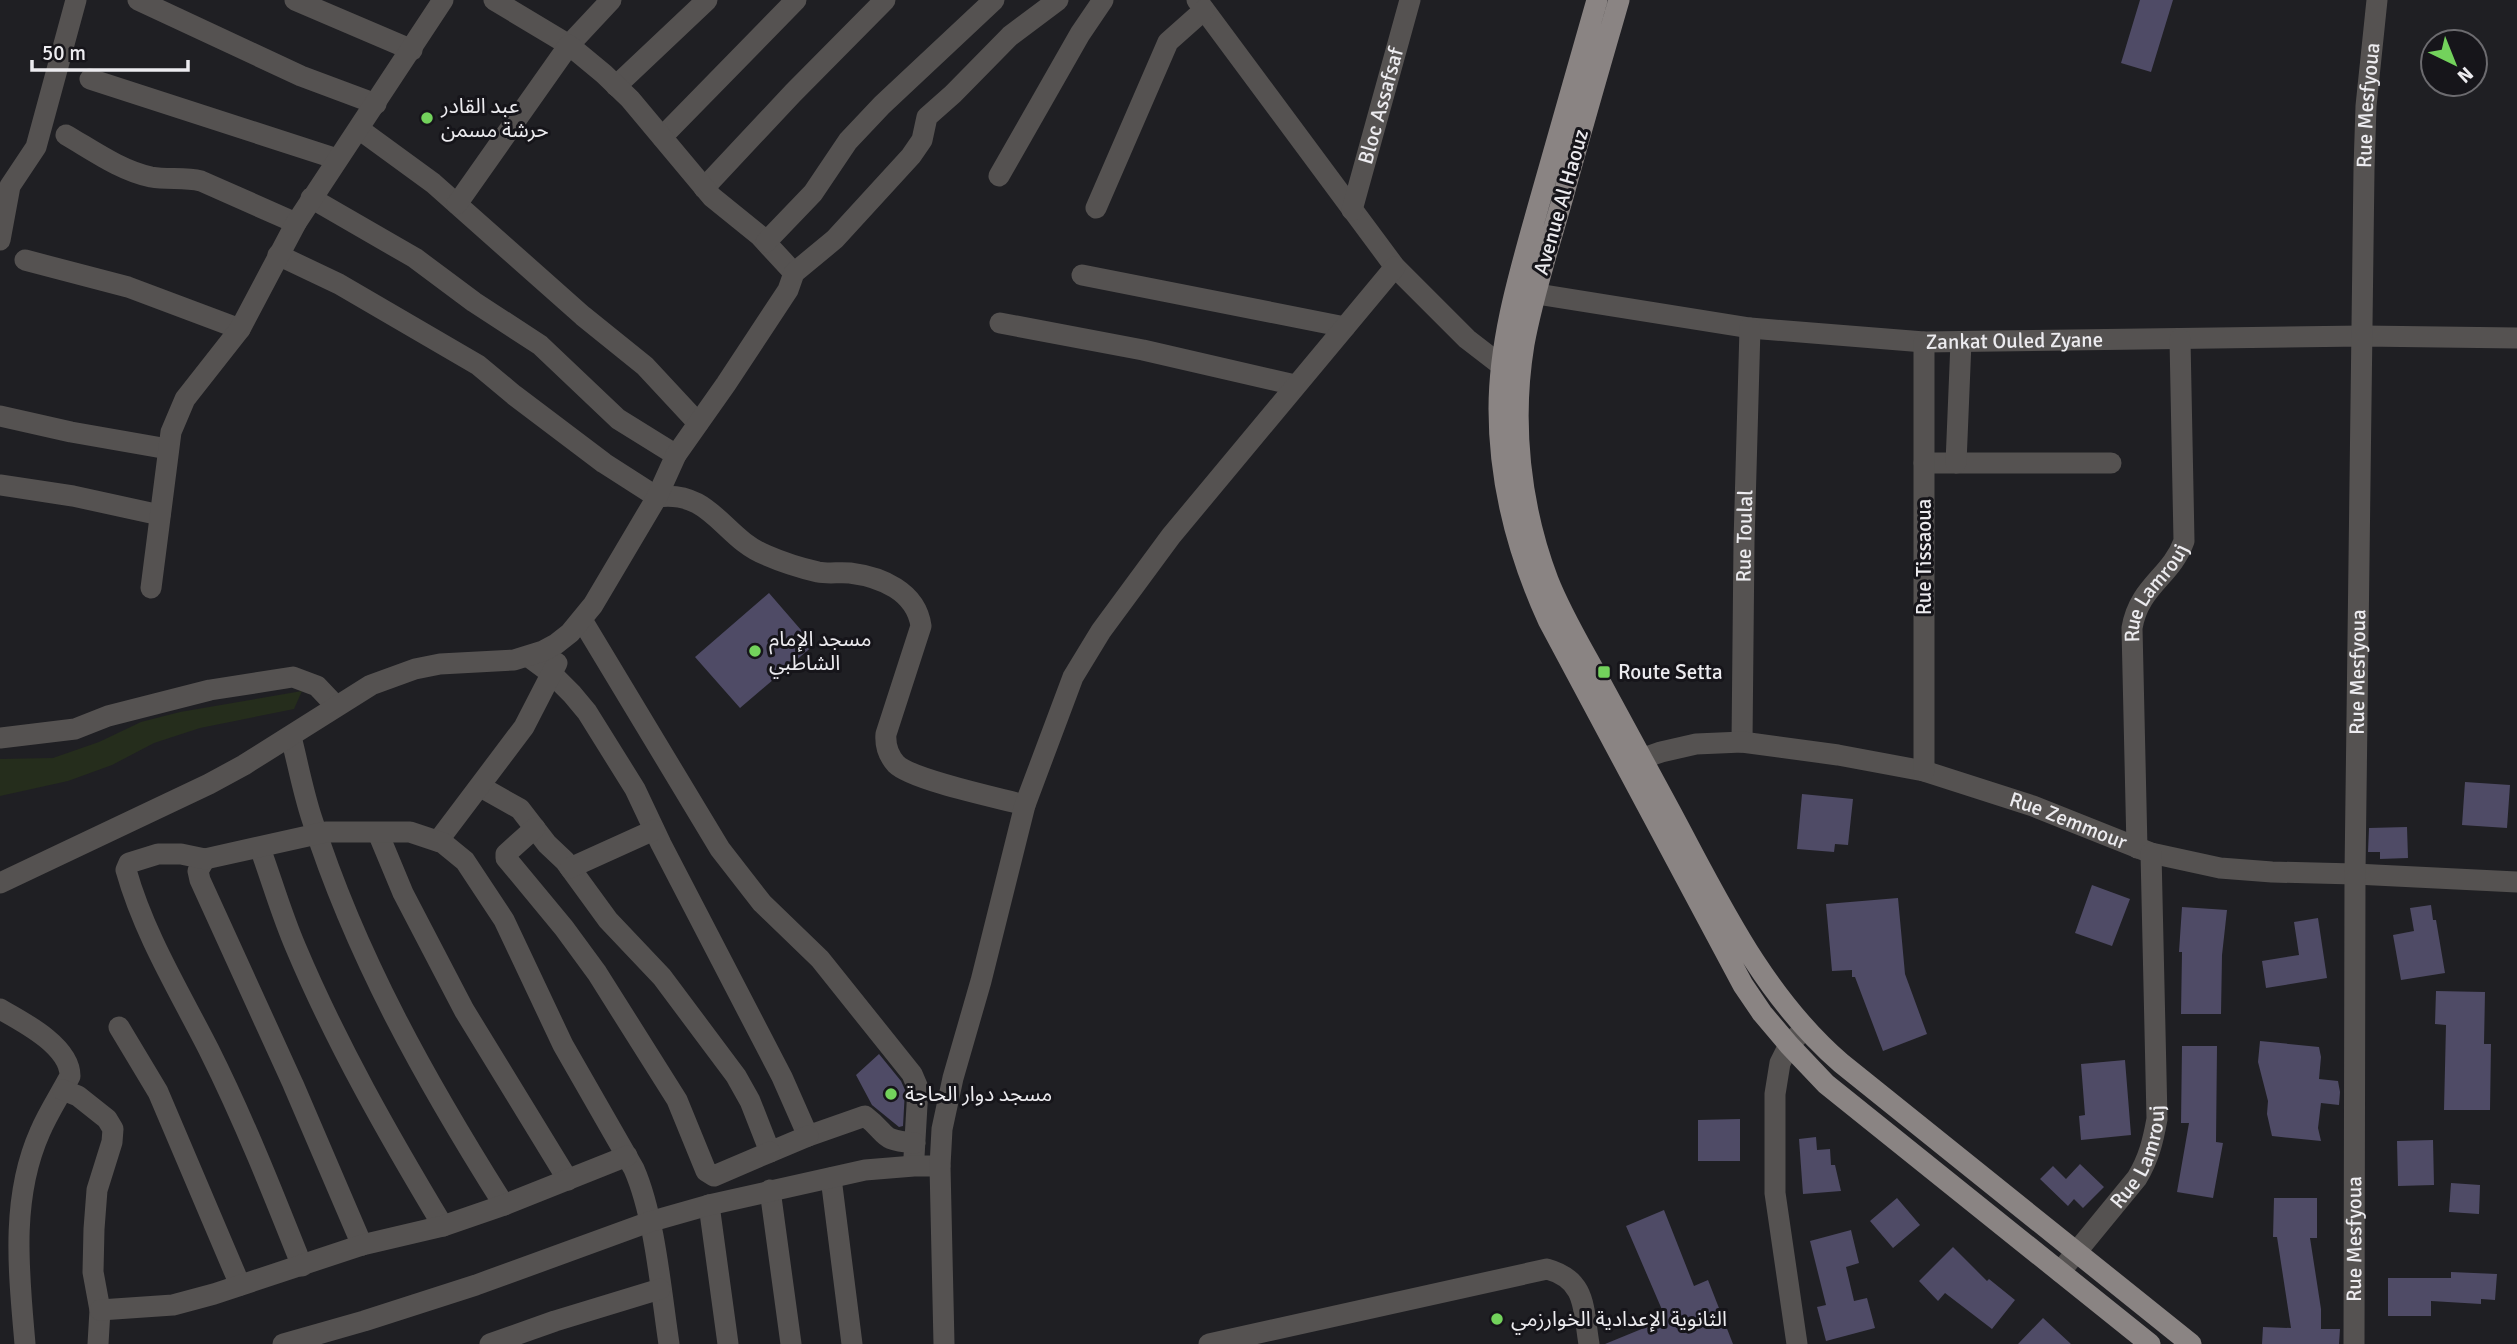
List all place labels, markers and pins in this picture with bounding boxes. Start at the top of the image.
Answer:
place label: عبد القادر حرشة مسمن [440,93,549,143]
marker: عبد القادر حرشة مسمن [419,110,435,126]
place label: مسجد الإمام الشاطبي [769,626,872,679]
marker: مسجد الإمام الشاطبي [747,643,763,659]
place label: Route Setta [1618,659,1723,685]
marker: Route Setta [1596,664,1612,680]
place label: مسجد دوار الحاجة [905,1081,1052,1107]
marker: مسجد دوار الحاجة [883,1086,899,1102]
place label: الثانوية الإعدادية الخوارزمي [1511,1306,1727,1335]
marker: الثانوية الإعدادية الخوارزمي [1489,1311,1505,1327]

